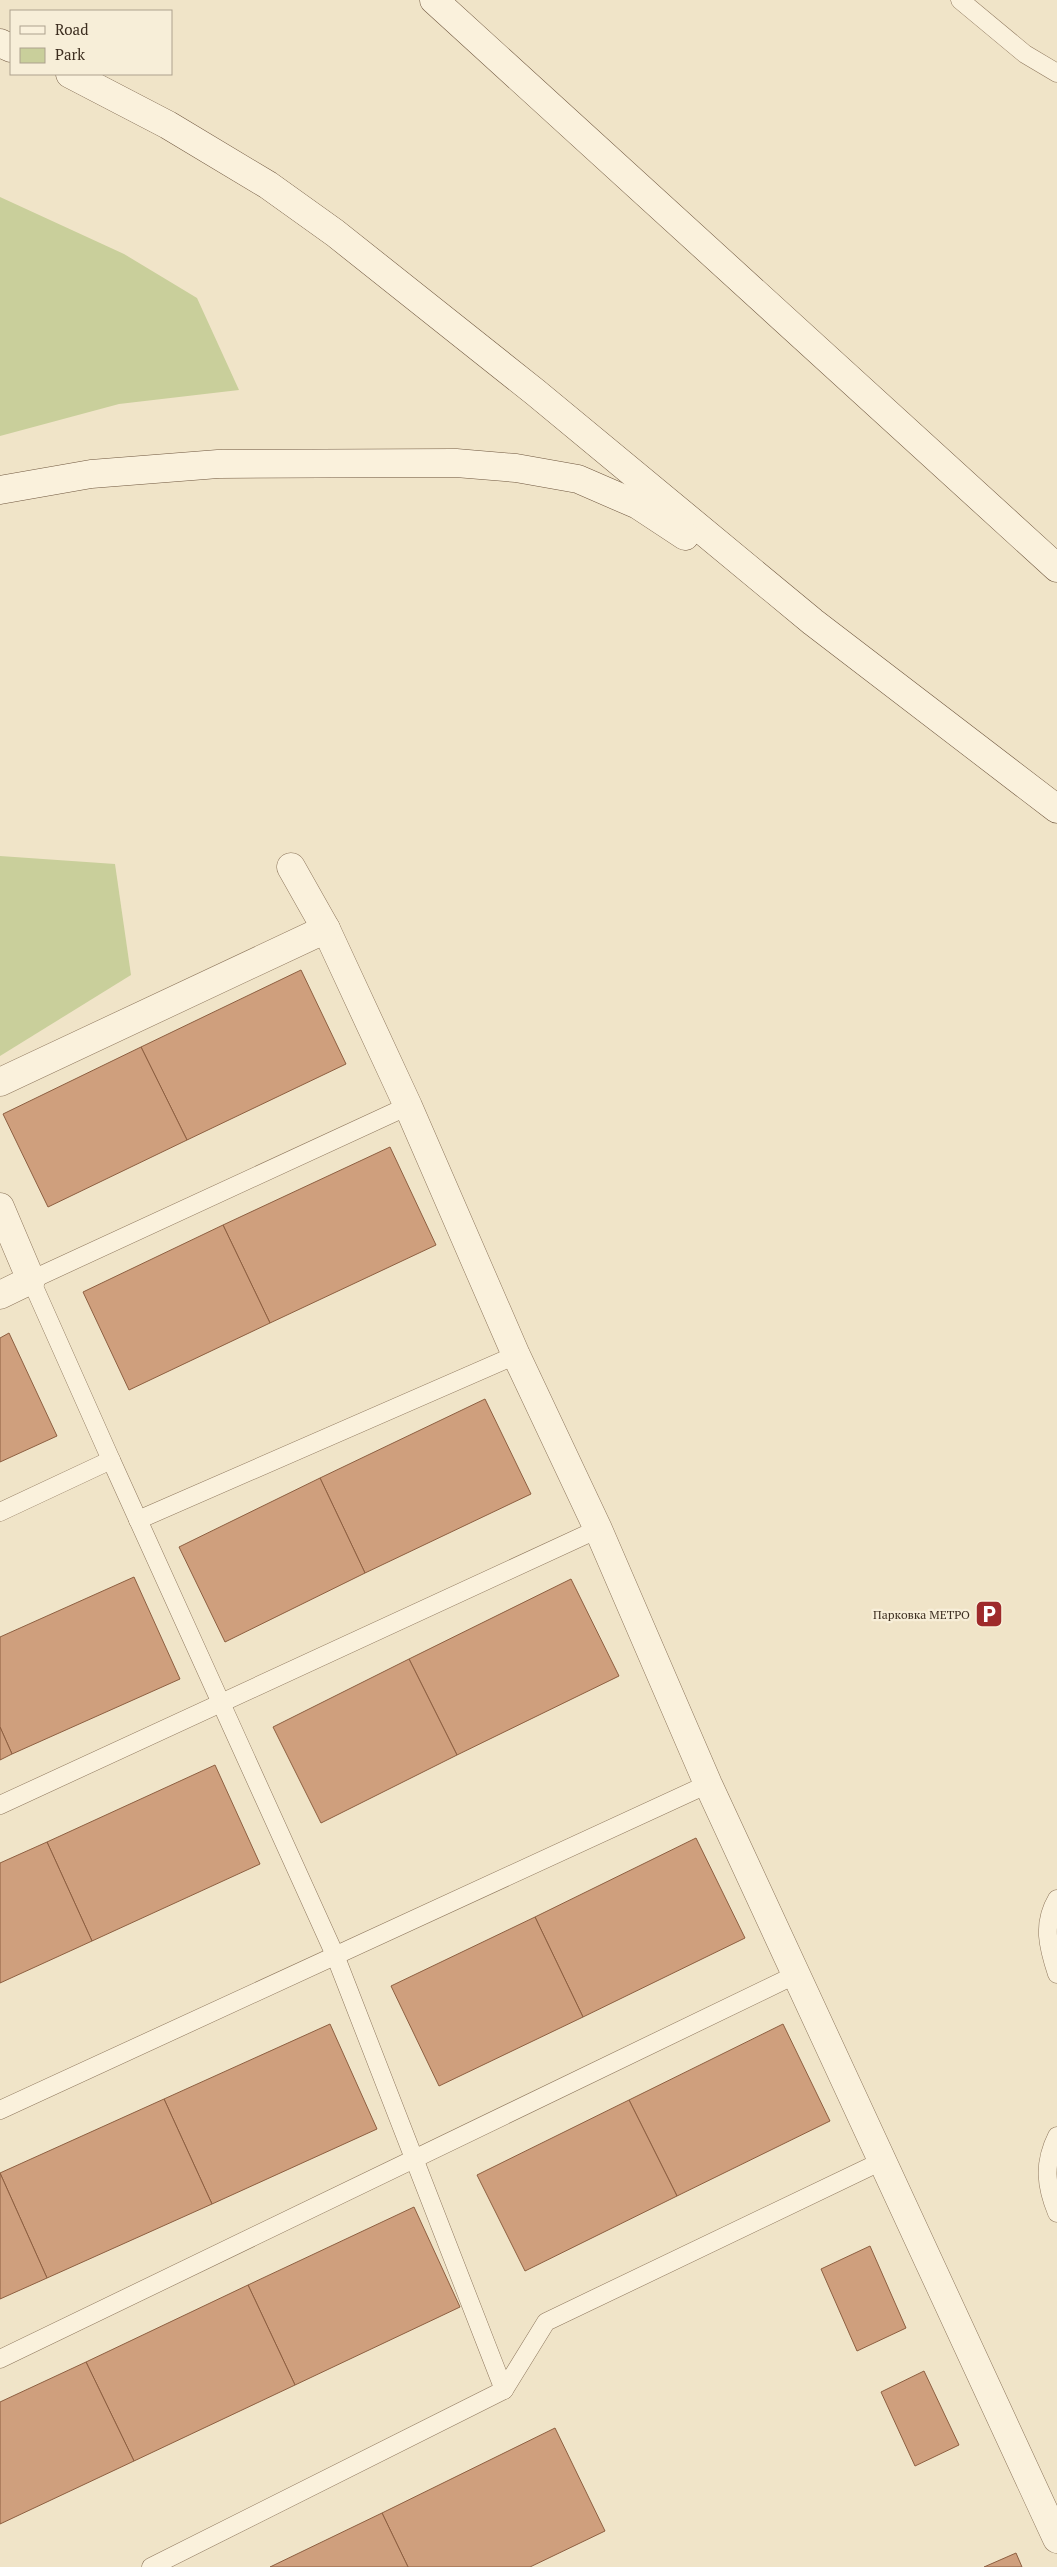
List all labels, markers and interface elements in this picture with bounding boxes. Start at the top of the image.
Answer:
legend [10,10,172,75]
text: Road [55,19,88,39]
text: Park [55,44,85,64]
parking icon: Парковка МЕТРО [974,1599,1004,1629]
place label: Парковка МЕТРО [873,1607,970,1622]

